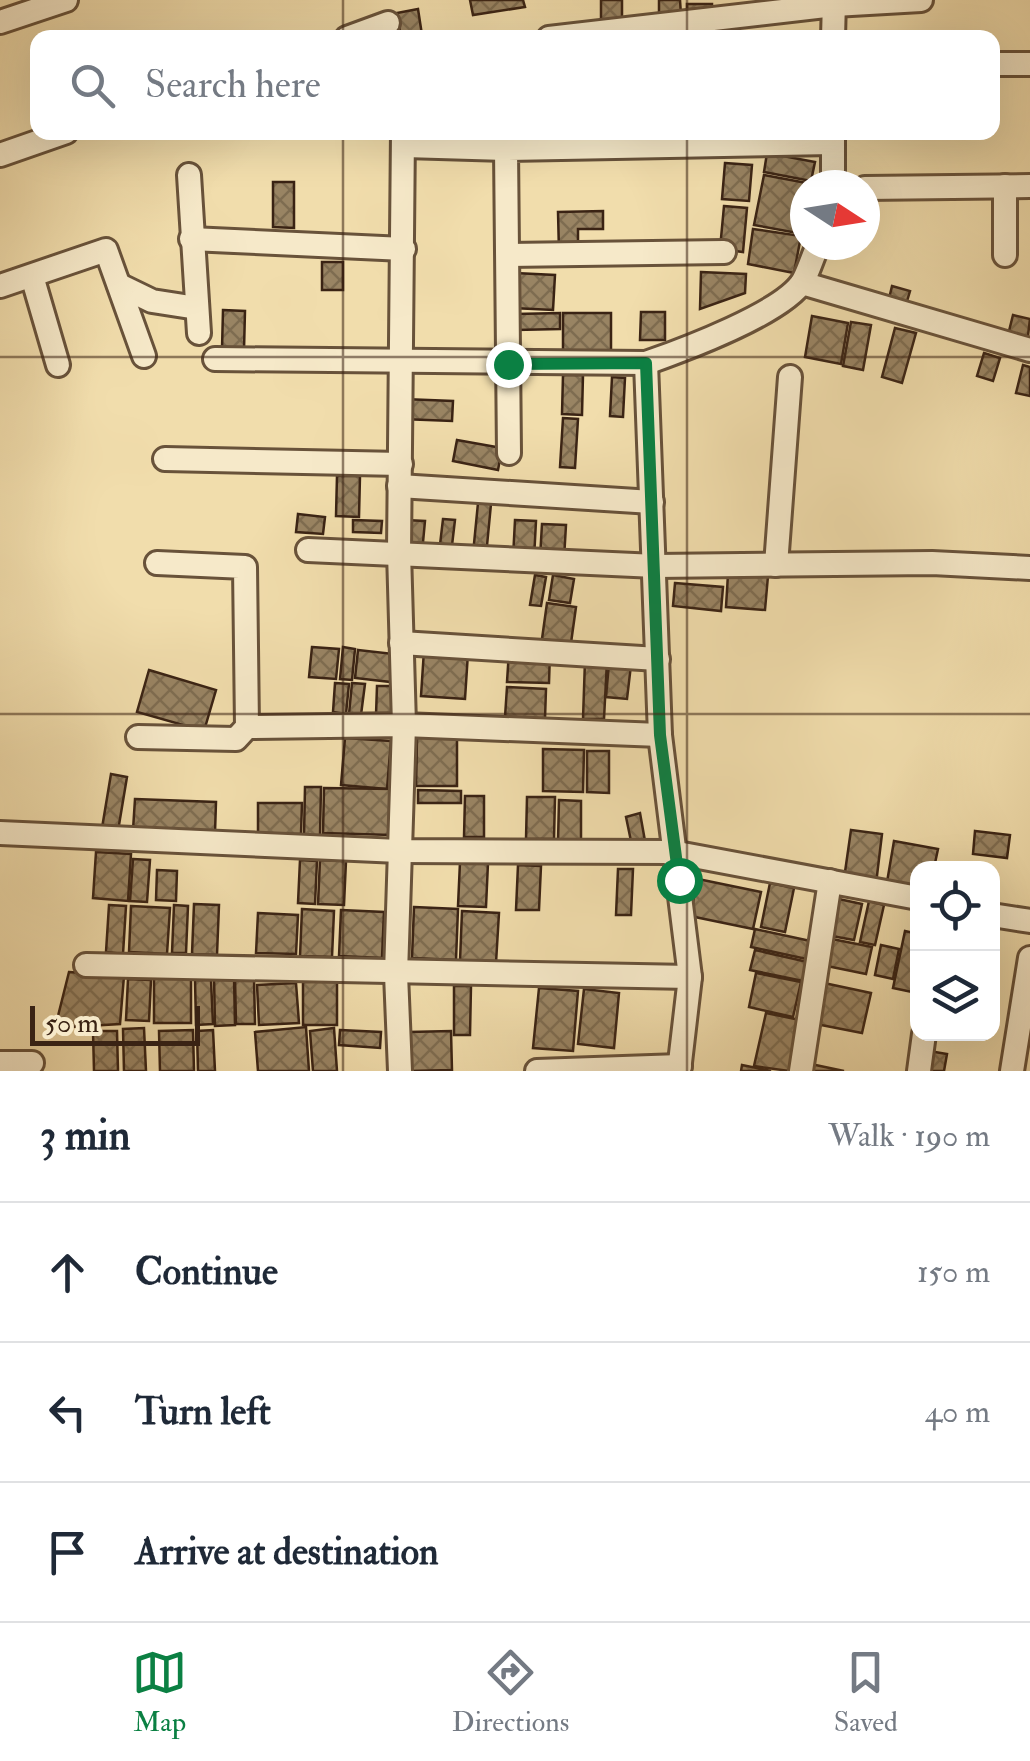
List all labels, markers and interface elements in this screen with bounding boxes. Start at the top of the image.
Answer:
search box [30,30,1000,140]
icon: search [65,58,120,113]
text: Search here [145,61,321,109]
north arrow [790,170,880,260]
route end [486,342,532,388]
route start [657,858,703,904]
map controls [910,861,1000,1041]
button: locate [910,861,1000,951]
button: layers [910,951,1000,1041]
scale bar [30,1001,200,1046]
text: 50 m [45,1006,99,1041]
text: 3 min [40,1110,130,1162]
text: Walk · 190 m [828,1116,990,1156]
icon: ahead [40,1245,95,1300]
text: Continue [135,1248,278,1296]
text: 150 m [917,1252,990,1292]
icon: left [40,1385,95,1440]
text: Turn left [135,1388,271,1436]
text: 40 m [925,1392,990,1432]
icon: arrive [40,1525,95,1580]
text: Arrive at destination [135,1528,439,1576]
tab: Map [132,1645,187,1740]
tab: Directions [452,1645,569,1740]
tab: Saved [834,1645,898,1740]

